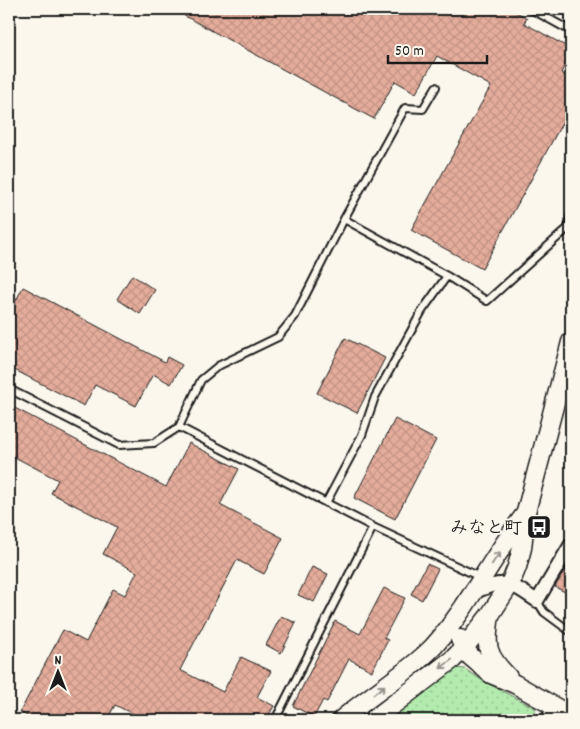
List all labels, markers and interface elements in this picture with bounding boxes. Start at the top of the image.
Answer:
scale bar [388,32,486,64]
text: 50 m [395,41,424,63]
bus stop icon: みなと町 [526,514,552,540]
place label: みなと町 [450,517,522,542]
one-way arrow [490,551,501,565]
north arrow [32,646,82,696]
text: N [55,651,62,671]
one-way arrow [439,659,453,669]
one-way arrow [372,685,386,695]

